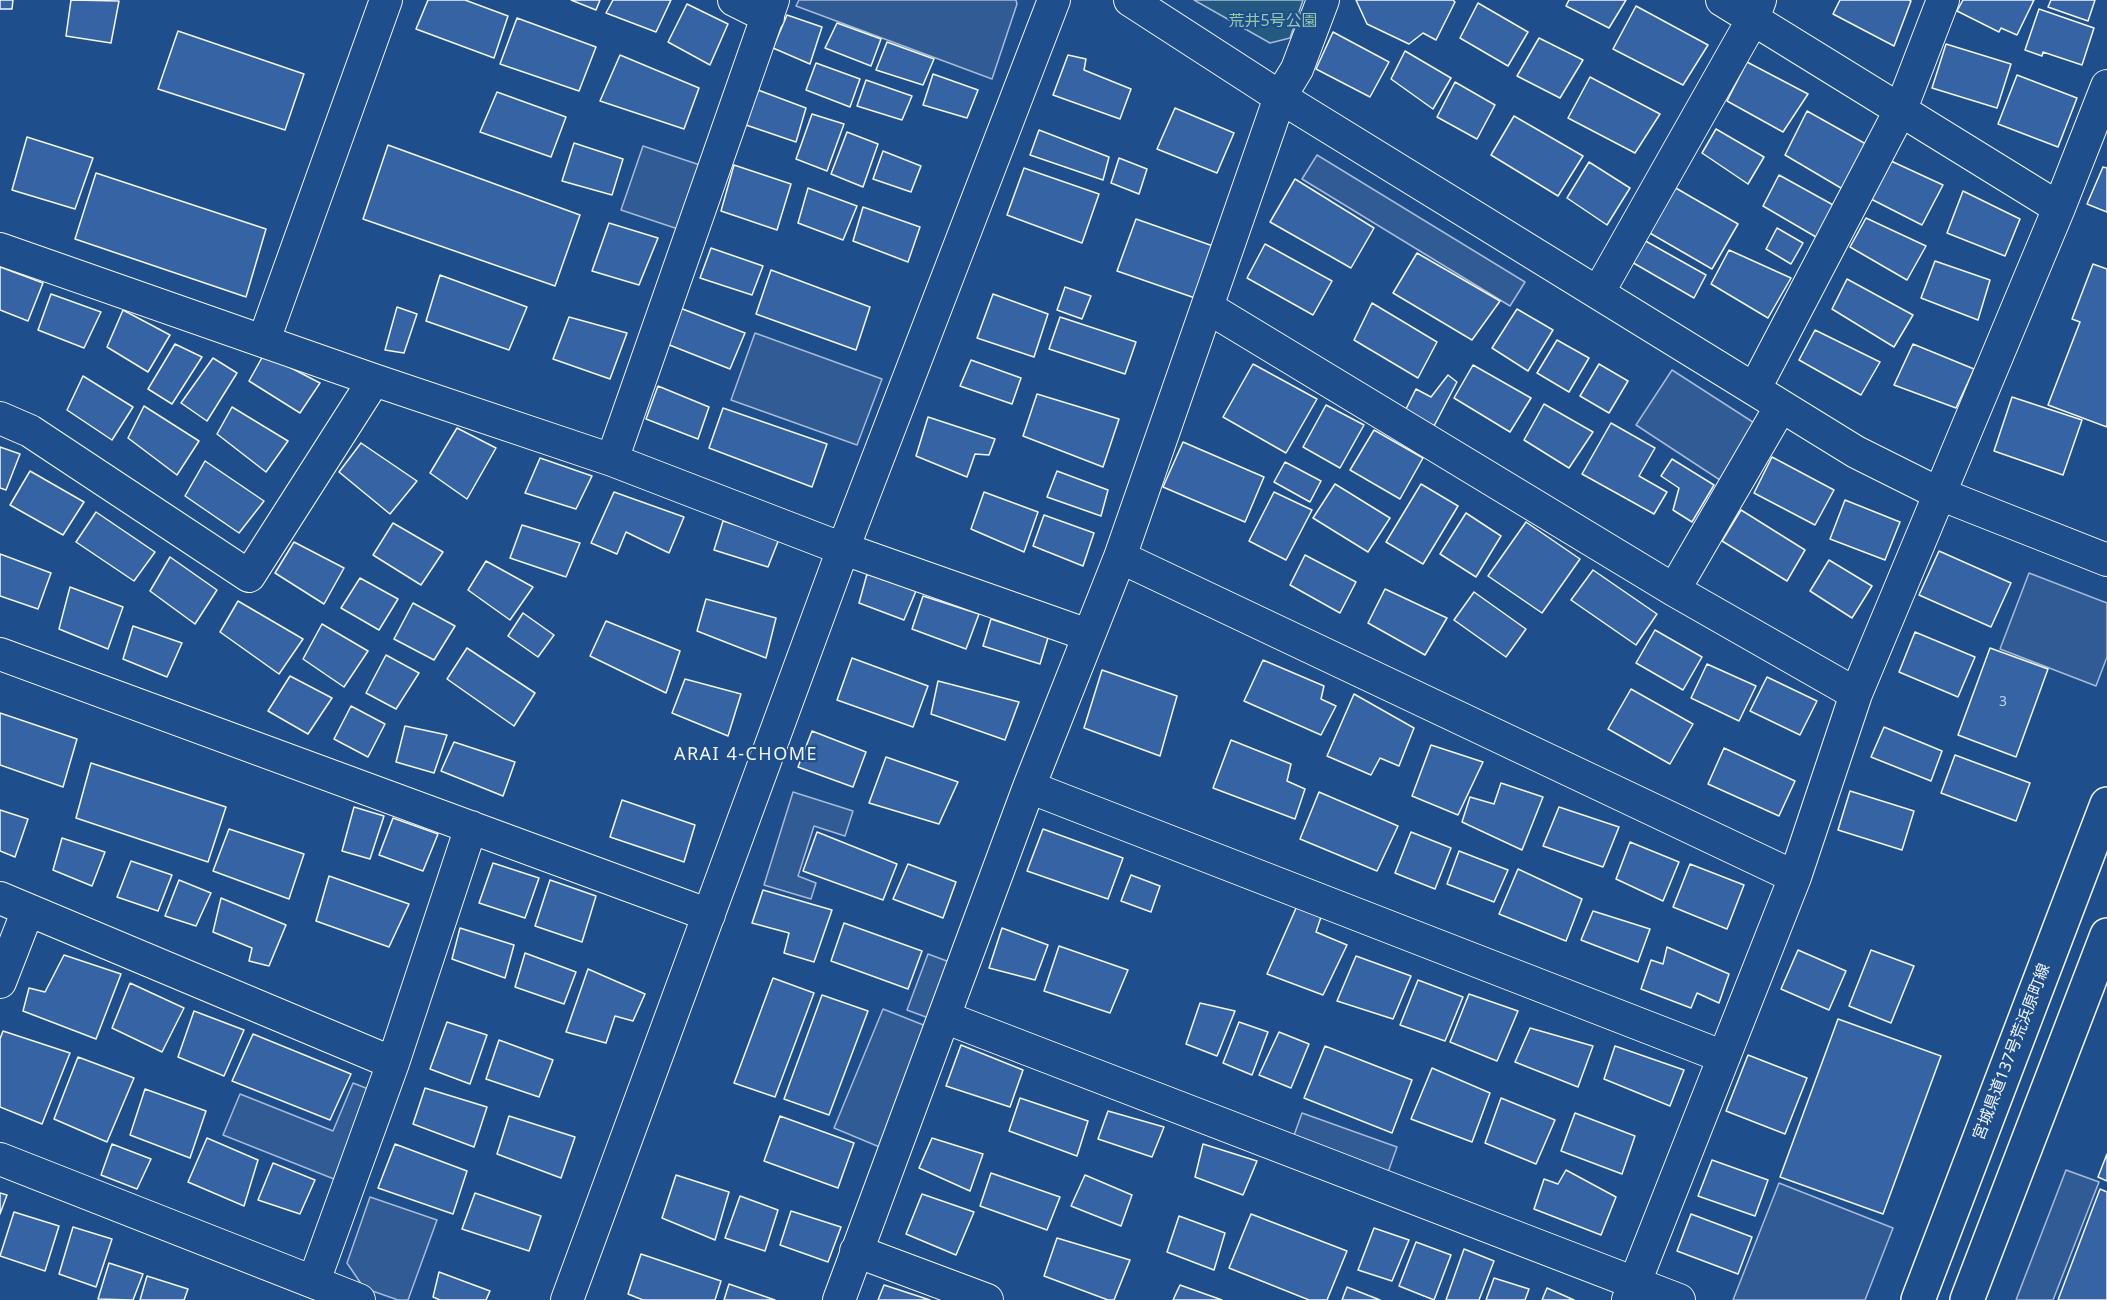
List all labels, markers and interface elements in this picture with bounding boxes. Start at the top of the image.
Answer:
park label: 荒井5号公園 [1228,11,1318,31]
house number: 3 [1999,694,2007,710]
district label: ARAI 4-CHOME [674,744,818,766]
street label: 宮城県道137号荒浜原町線 [1969,961,2055,1143]

